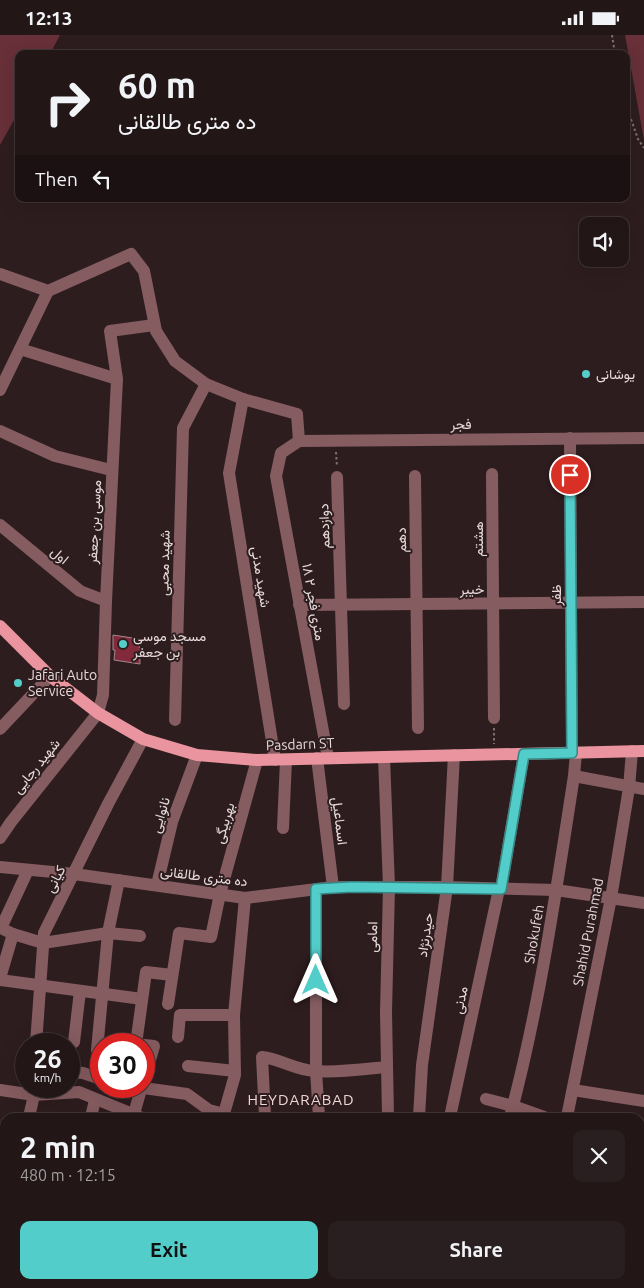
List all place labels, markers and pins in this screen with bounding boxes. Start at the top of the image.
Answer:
place label: یوشانی [596,366,635,383]
marker: یوشانی [580,368,592,380]
pin [549,454,591,496]
place label: مسجد موسی بن جعفر [132,628,206,661]
marker: مسجد موسی بن جعفر [117,638,129,650]
place label: Jafari Auto Service [28,667,97,699]
marker: Jafari Auto Service [12,677,24,689]

